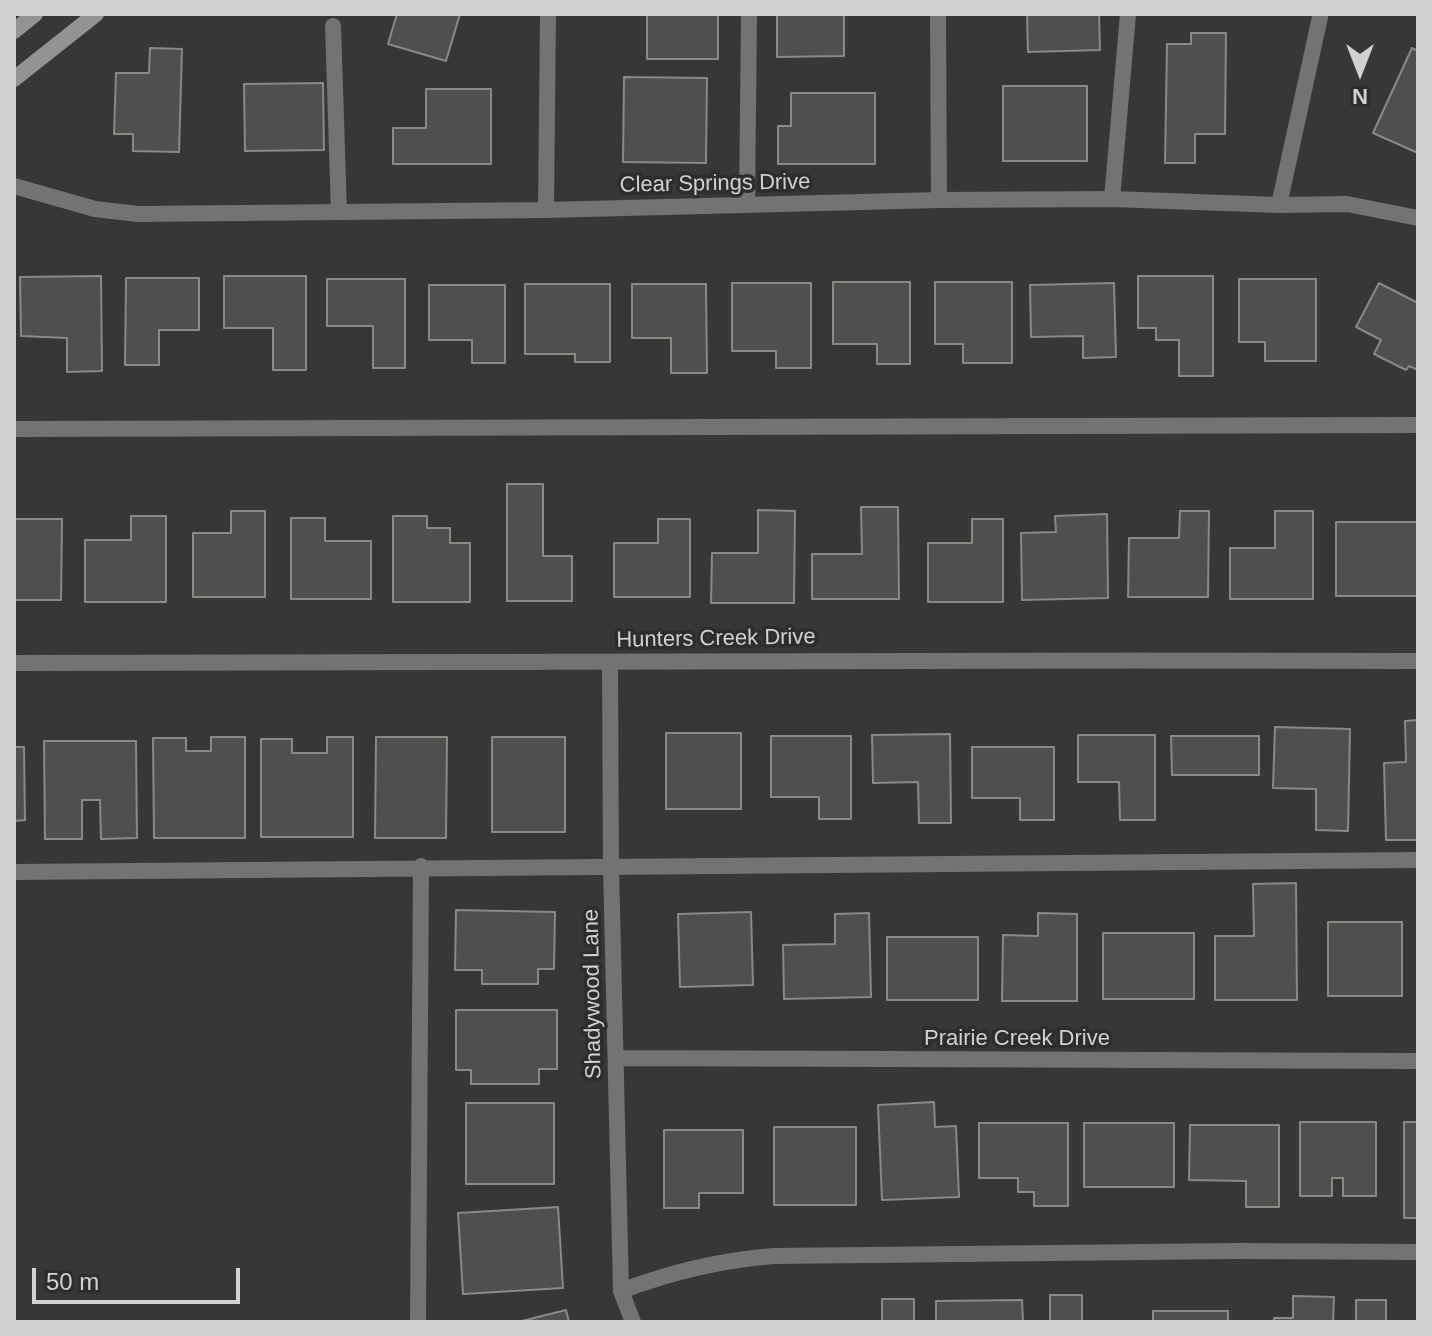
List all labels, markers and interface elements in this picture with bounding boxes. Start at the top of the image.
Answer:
north arrow [1320,32,1400,112]
text: N [1352,84,1368,109]
street label: Clear Springs Drive [619,169,811,199]
street label: Hunters Creek Drive [616,624,816,654]
street label: Shadywood Lane [578,909,608,1079]
street label: Prairie Creek Drive [924,1026,1110,1052]
scale bar [36,1252,244,1302]
text: 50 m [46,1268,99,1295]

